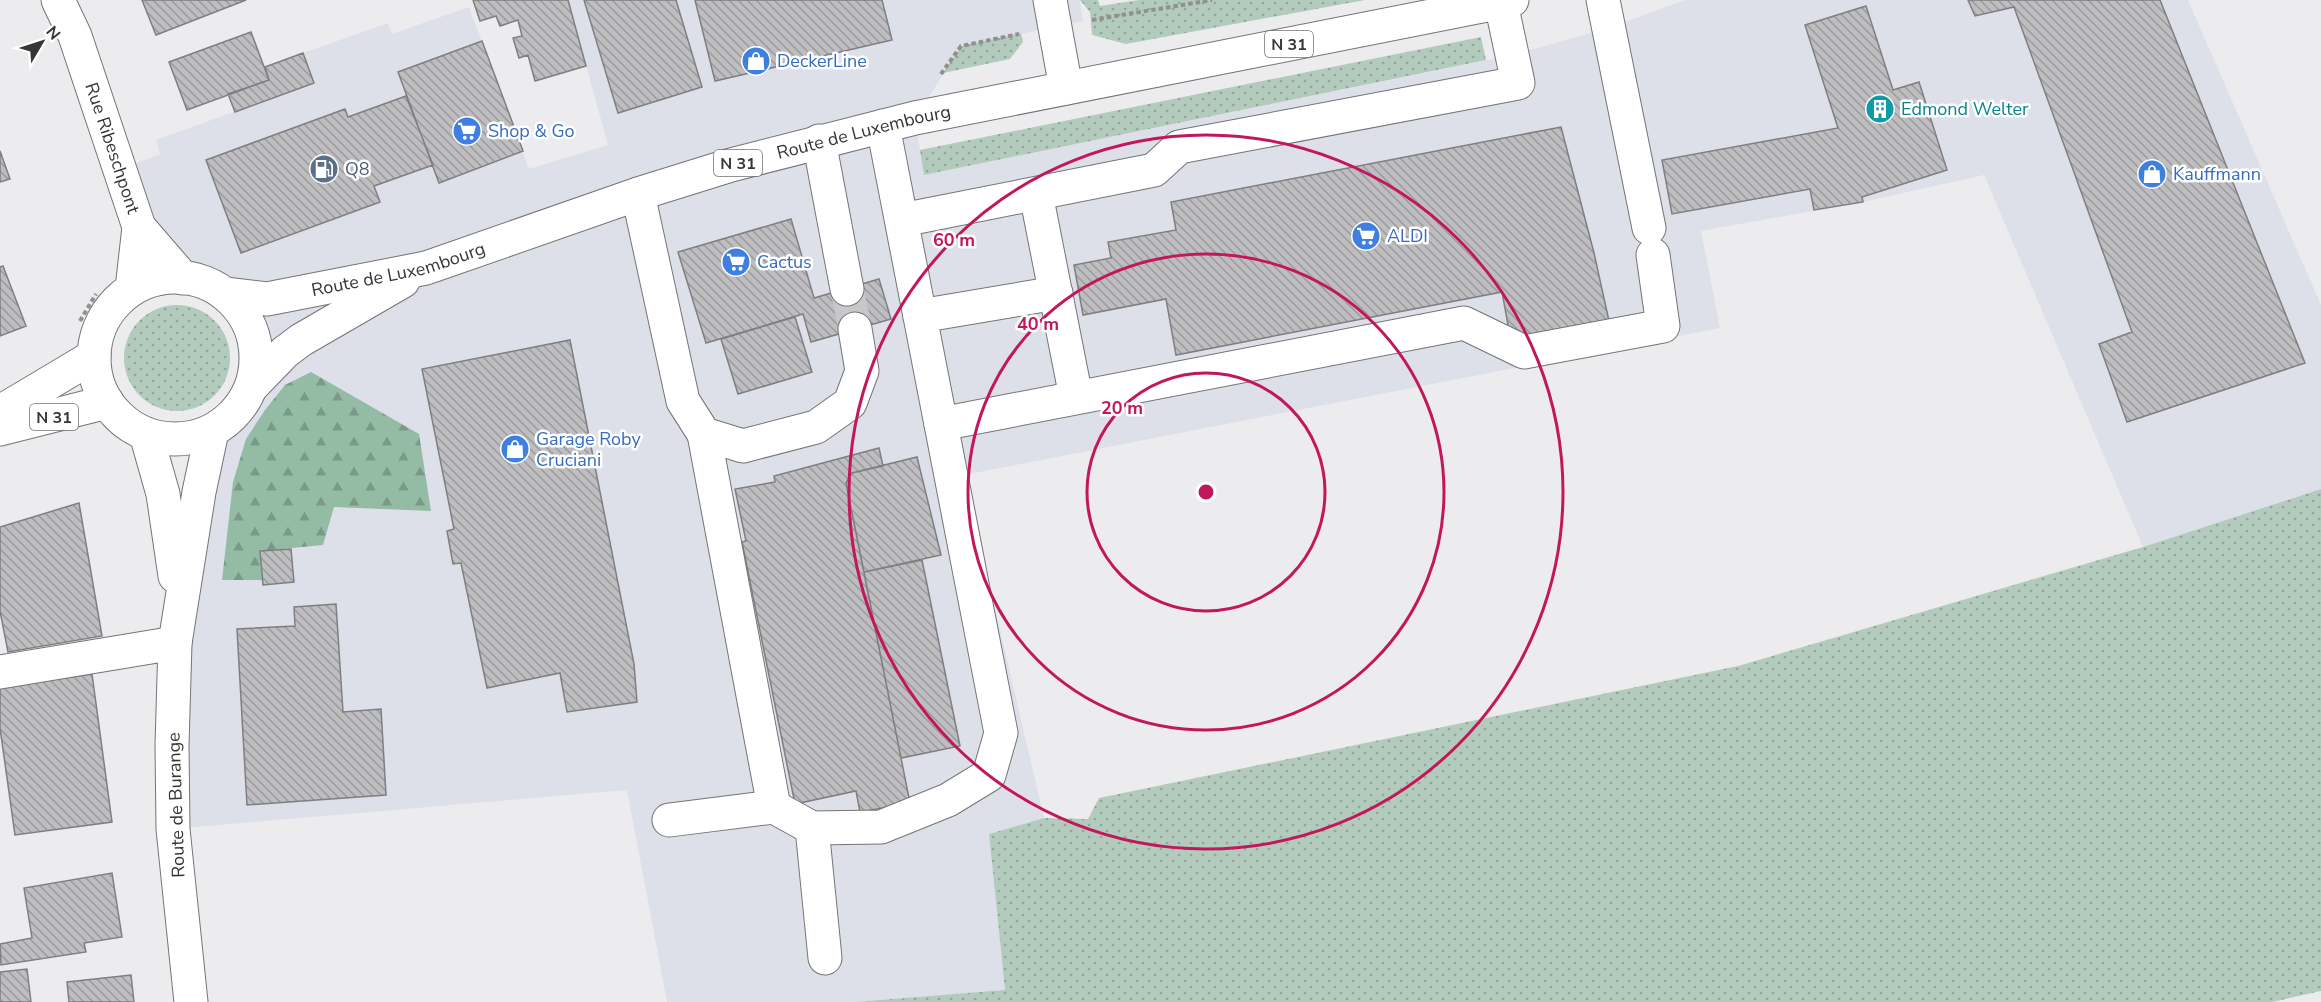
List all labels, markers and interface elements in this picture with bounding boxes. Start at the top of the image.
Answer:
north arrow [12,12,72,72]
text: N [41,22,65,45]
road number: N 31 [1265,31,1313,57]
shop icon: DeckerLine [740,45,772,77]
place label: DeckerLine [777,49,867,73]
street label: Rue Ribeschpont [79,79,146,217]
building icon: Edmond Welter [1864,93,1896,125]
place label: Edmond Welter [1901,97,2029,121]
street label: Route de Luxembourg [774,99,953,165]
supermarket icon: Shop & Go [451,115,483,147]
place label: Shop & Go [488,119,575,143]
road number: N 31 [714,150,762,176]
fuel station icon: Q8 [308,153,340,185]
place label: Q8 [345,157,370,181]
shop icon: Kauffmann [2136,158,2168,190]
place label: Kauffmann [2173,162,2261,186]
supermarket icon: ALDI [1350,220,1382,252]
place label: ALDI [1387,224,1428,248]
text: 60 m [933,228,975,252]
street label: Route de Luxembourg [309,236,489,302]
supermarket icon: Cactus [720,246,752,278]
place label: Cactus [757,250,812,274]
text: 40 m [1017,312,1059,336]
text: 20 m [1101,396,1143,420]
road number: N 31 [30,404,78,430]
place label: Garage Roby Cruciani [536,427,641,472]
shop icon: Garage Roby Cruciani [499,433,531,465]
centre of rings [1196,482,1216,502]
street label: Route de Burange [161,732,191,878]

